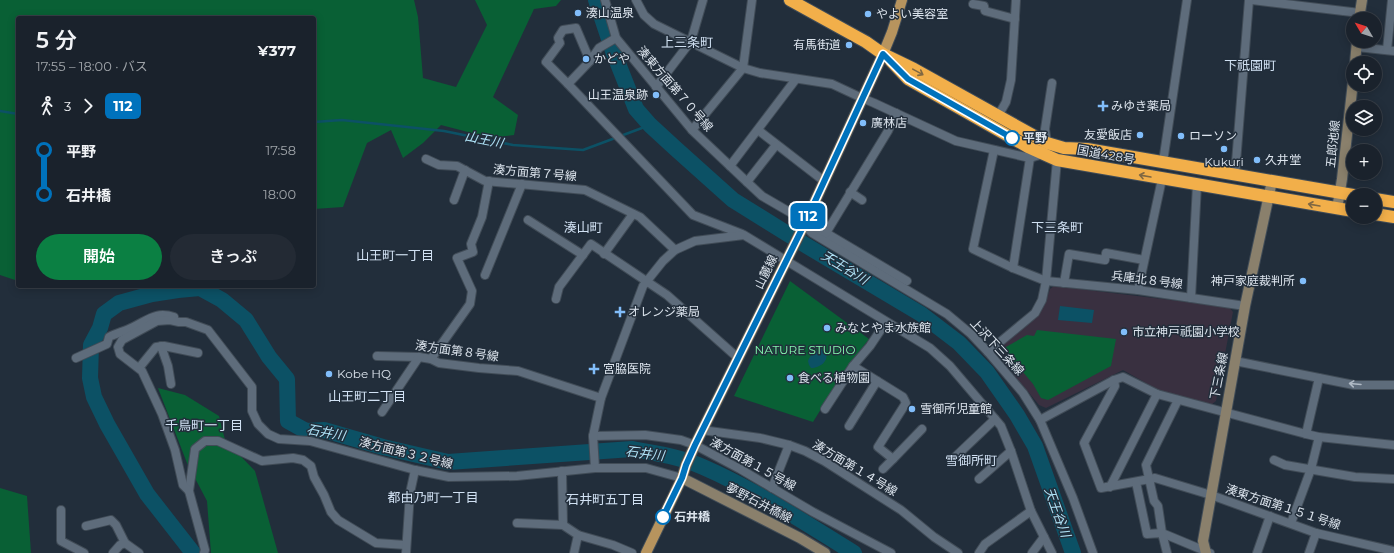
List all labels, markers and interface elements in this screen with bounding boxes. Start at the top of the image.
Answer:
place label: 湊山温泉 [586,5,634,20]
place label: やよい美容室 [876,6,948,21]
marker: 湊山温泉 [573,8,583,18]
marker: やよい美容室 [863,9,873,19]
north arrow [1346,12,1382,48]
map controls [1346,12,1382,224]
text: 5 分 [36,27,77,54]
district label: 上三条町 [661,34,713,50]
place label: 有馬街道 [793,37,841,52]
marker: 有馬街道 [844,40,854,50]
text: ¥377 [257,41,296,60]
street label: 湊東方面第７０号線 [634,43,716,134]
place label: かどや [594,51,630,66]
marker: かどや [581,54,591,64]
button: locate [1346,56,1382,92]
district label: 下祇園町 [1224,57,1276,73]
text: 17:55 – 18:00 · バス [36,58,148,74]
one-way arrow [912,68,924,76]
place label: 山王温泉跡 [588,87,648,102]
marker: 山王温泉跡 [651,90,661,100]
icon: walk [36,95,58,117]
icon: forward [77,95,99,117]
text: 112 [113,97,133,115]
text: 3 [64,98,71,114]
place label: みゆき薬局 [1111,98,1171,113]
button: layers [1346,100,1382,136]
marker: みゆき薬局 [1098,101,1108,111]
place label: 廣林店 [871,115,907,130]
marker: 廣林店 [858,118,868,128]
street label: 五郎池線 [1323,119,1342,169]
water label: 山王川 [463,127,507,151]
place label: 友愛飯店 [1084,127,1132,142]
place label: ローソン [1189,128,1237,143]
marker: 平野 [1004,130,1020,146]
place label: 平野 [1023,130,1047,145]
marker: 友愛飯店 [1135,130,1145,140]
marker: ローソン [1176,131,1186,141]
text: 平野 [66,142,96,161]
text: 17:58 [266,142,296,158]
street label: 国道428号 [1076,142,1136,167]
marker: Kukuri [1219,144,1229,154]
button: + [1346,144,1382,180]
place label: 久井堂 [1265,152,1301,167]
place label: Kukuri [1204,154,1244,169]
marker: 久井堂 [1252,155,1262,165]
street label: 湊方面第７号線 [493,161,578,184]
one-way arrow [1139,172,1152,180]
text: 石井橋 [66,186,111,205]
text: 18:00 [263,186,296,202]
button: − [1346,188,1382,224]
one-way arrow [1308,200,1321,208]
line badge: 112 [785,203,831,229]
text: 112 [798,207,818,225]
district label: 湊山町 [563,219,603,235]
district label: 下三条町 [1031,219,1083,235]
button: 開始 [36,234,162,280]
button: きっぷ [170,234,296,280]
district label: 山王町一丁目 [356,247,434,263]
water label: 天王谷川 [819,247,873,288]
street label: 山麓線 [751,252,780,291]
street label: 兵庫北８号線 [1110,268,1184,291]
place label: 神戸家庭裁判所 [1211,273,1295,288]
marker: 神戸家庭裁判所 [1298,276,1308,286]
place label: オレンジ薬局 [628,304,700,319]
marker: オレンジ薬局 [615,307,625,317]
street label: 上沢下三条線 [967,315,1027,378]
place label: みなとやま水族館 [835,320,931,335]
marker: みなとやま水族館 [822,323,832,333]
place label: 市立神戸祇園小学校 [1132,324,1240,339]
marker: 市立神戸祇園小学校 [1119,327,1129,337]
street label: 湊方面第８号線 [414,337,500,364]
park label: NATURE STUDIO [754,342,856,357]
street label: 下三条線 [1207,351,1230,401]
place label: 宮脇医院 [603,361,651,376]
marker: 宮脇医院 [588,363,600,375]
place label: Kobe HQ [337,366,391,381]
marker: Kobe HQ [324,369,334,379]
place label: 食べる植物園 [798,370,870,385]
marker: 食べる植物園 [785,373,795,383]
one-way arrow [1349,381,1362,388]
district label: 山王町二丁目 [328,388,406,404]
place label: 雪御所児童館 [920,401,992,416]
marker: 雪御所児童館 [907,404,917,414]
district label: 千鳥町一丁目 [165,417,243,433]
water label: 石井川 [305,421,349,444]
street label: 湊方面第３２号線 [358,434,455,471]
street label: 湊方面第１５号線 [708,434,799,493]
street label: 湊方面第１４号線 [810,436,900,499]
water label: 石井川 [625,443,667,464]
district label: 雪御所町 [945,452,997,468]
street label: 夢野石井橋線 [724,480,795,526]
street label: 湊東方面第１５１号線 [1224,481,1343,532]
water label: 天王谷川 [1042,485,1075,541]
district label: 都由乃町一丁目 [387,489,479,505]
district label: 石井町五丁目 [566,491,644,507]
marker: 石井橋 [655,509,671,525]
place label: 石井橋 [674,509,711,524]

